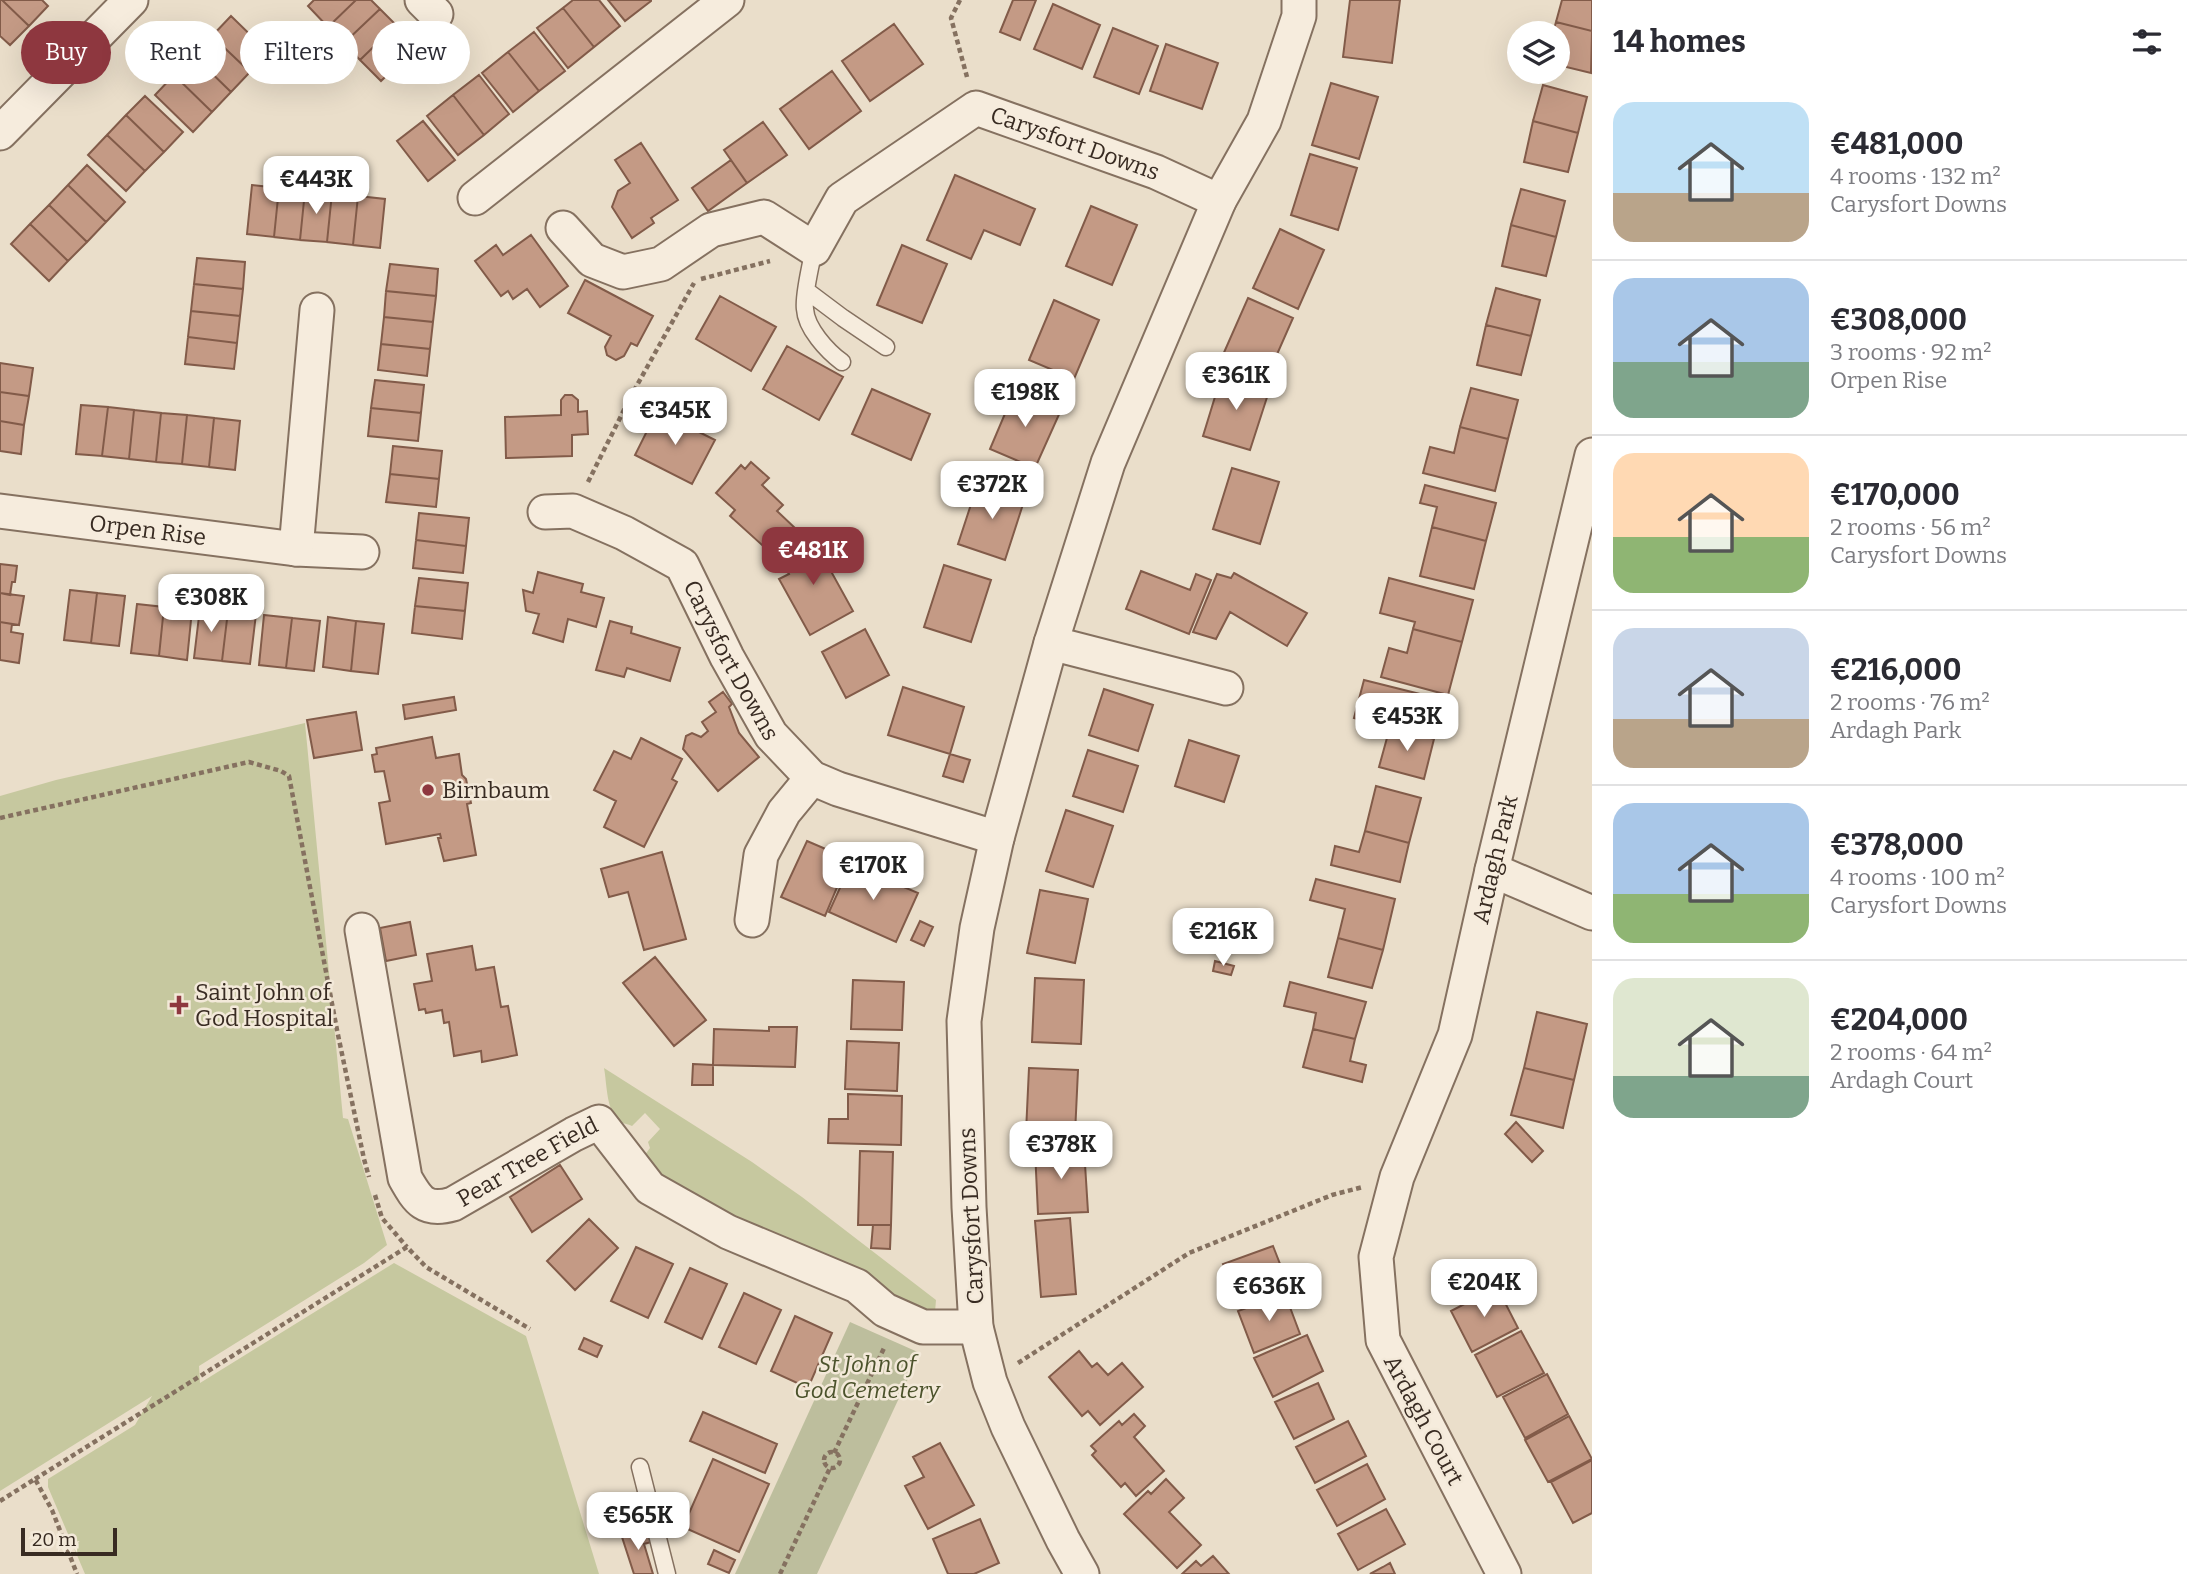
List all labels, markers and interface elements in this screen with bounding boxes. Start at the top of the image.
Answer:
chip: Buy [21,21,111,84]
chip: Rent [125,21,226,84]
chip: Filters [240,21,358,84]
chip: New [372,21,470,84]
map controls [1507,21,1570,84]
button: layers [1507,21,1570,84]
icon: filters [2128,23,2166,61]
text: 14 homes [1613,24,1746,60]
street label: Carysfort Downs [987,100,1163,186]
text: €481,000 [1830,126,1964,162]
icon: home [1669,130,1753,214]
pin: €443K [267,156,365,216]
text: 4 rooms · 132 m² [1830,162,2001,190]
text: €443K [279,165,353,193]
text: Carysfort Downs [1830,190,2007,218]
text: €308,000 [1830,302,1967,338]
icon: home [1669,306,1753,390]
text: 3 rooms · 92 m² [1830,338,1991,366]
pin: €361K [1187,352,1285,412]
text: €361K [1202,361,1270,389]
text: Orpen Rise [1830,366,1947,394]
pin: €198K [976,370,1074,429]
text: €198K [990,378,1060,406]
pin: €345K [626,388,724,447]
text: €345K [639,396,711,424]
pin: €372K [943,462,1041,521]
text: €372K [957,470,1027,498]
text: €170,000 [1830,477,1960,513]
icon: home [1669,481,1753,565]
street label: Orpen Rise [88,509,208,551]
text: 2 rooms · 56 m² [1830,513,1991,541]
pin: €481K [764,528,862,587]
text: €481K [778,536,848,564]
text: Carysfort Downs [1830,541,2007,569]
pin: €308K [162,574,260,634]
street label: Carysfort Downs [678,576,785,745]
text: €308K [174,583,248,611]
text: €216,000 [1830,652,1961,688]
icon: home [1669,656,1753,740]
text: 2 rooms · 76 m² [1830,688,1990,716]
pin: €453K [1358,694,1456,753]
text: €453K [1371,702,1443,730]
text: Ardagh Park [1830,716,1961,744]
place label: Birnbaum [442,776,550,804]
marker: Birnbaum [420,782,436,798]
street label: Ardagh Park [1466,792,1524,926]
text: €378,000 [1830,827,1964,863]
icon: home [1669,831,1753,915]
pin: €170K [824,842,922,902]
text: €170K [839,851,907,879]
text: 4 rooms · 100 m² [1830,863,2005,891]
text: Carysfort Downs [1830,891,2007,919]
pin: €216K [1174,908,1272,968]
text: €216K [1189,917,1257,945]
place label: Saint John of God Hospital [195,978,334,1032]
marker: Saint John of God Hospital [169,995,189,1015]
text: €204,000 [1830,1002,1968,1038]
icon: home [1669,1006,1753,1090]
text: 2 rooms · 64 m² [1830,1038,1992,1066]
text: Ardagh Court [1830,1066,1973,1094]
street label: Pear Tree Field [452,1110,603,1213]
pin: €378K [1012,1122,1110,1181]
street label: Carysfort Downs [952,1127,990,1305]
text: €378K [1026,1130,1096,1158]
pin: €204K [1435,1260,1533,1319]
pin: €636K [1220,1264,1318,1323]
text: €204K [1447,1268,1521,1296]
text: €636K [1233,1272,1305,1300]
park label: St John of God Cemetery [794,1350,941,1404]
street label: Ardagh Court [1378,1350,1470,1490]
pin: €565K [589,1492,687,1552]
text: €565K [603,1501,673,1529]
scale bar [21,1525,117,1557]
text: 20 m [32,1528,76,1551]

